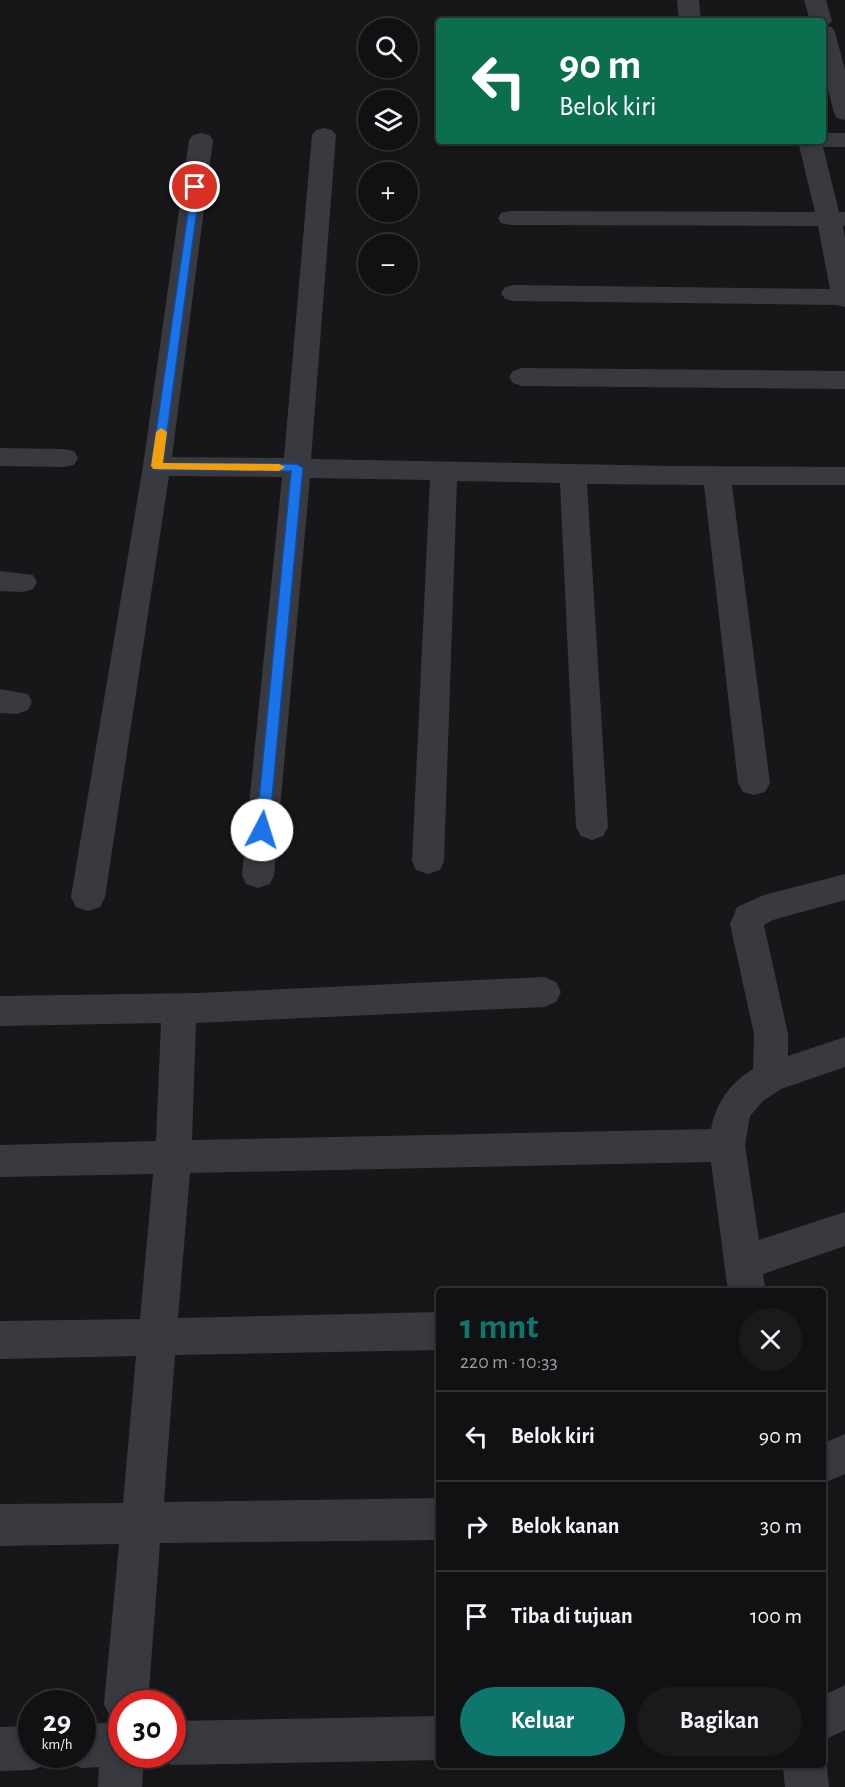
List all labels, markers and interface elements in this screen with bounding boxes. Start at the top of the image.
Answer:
map controls [358,18,418,294]
button: search [358,18,418,78]
icon: left [460,42,538,120]
text: 90 m [559,44,641,86]
button: layers [358,90,418,150]
text: Belok kiri [559,93,656,120]
pin [169,161,220,212]
button: + [358,162,418,222]
icon: arrive [178,170,211,203]
button: − [358,234,418,294]
position arrow [230,798,294,862]
button: close [739,1308,802,1371]
text: 1 mnt [460,1309,538,1345]
text: 220 m · 10:33 [460,1352,558,1372]
icon: left [460,1420,493,1453]
text: Belok kiri [511,1425,595,1447]
text: 90 m [759,1425,802,1447]
icon: right [460,1510,493,1543]
text: Belok kanan [511,1515,619,1537]
text: 30 m [760,1515,802,1537]
icon: arrive [460,1600,493,1633]
text: Tiba di tujuan [511,1605,633,1627]
text: 100 m [750,1605,802,1627]
button: Keluar [460,1687,625,1756]
button: Bagikan [637,1687,802,1756]
speed limit sign: 30 [108,1690,186,1768]
text: 29 [43,1707,71,1737]
text: km/h [42,1737,72,1752]

